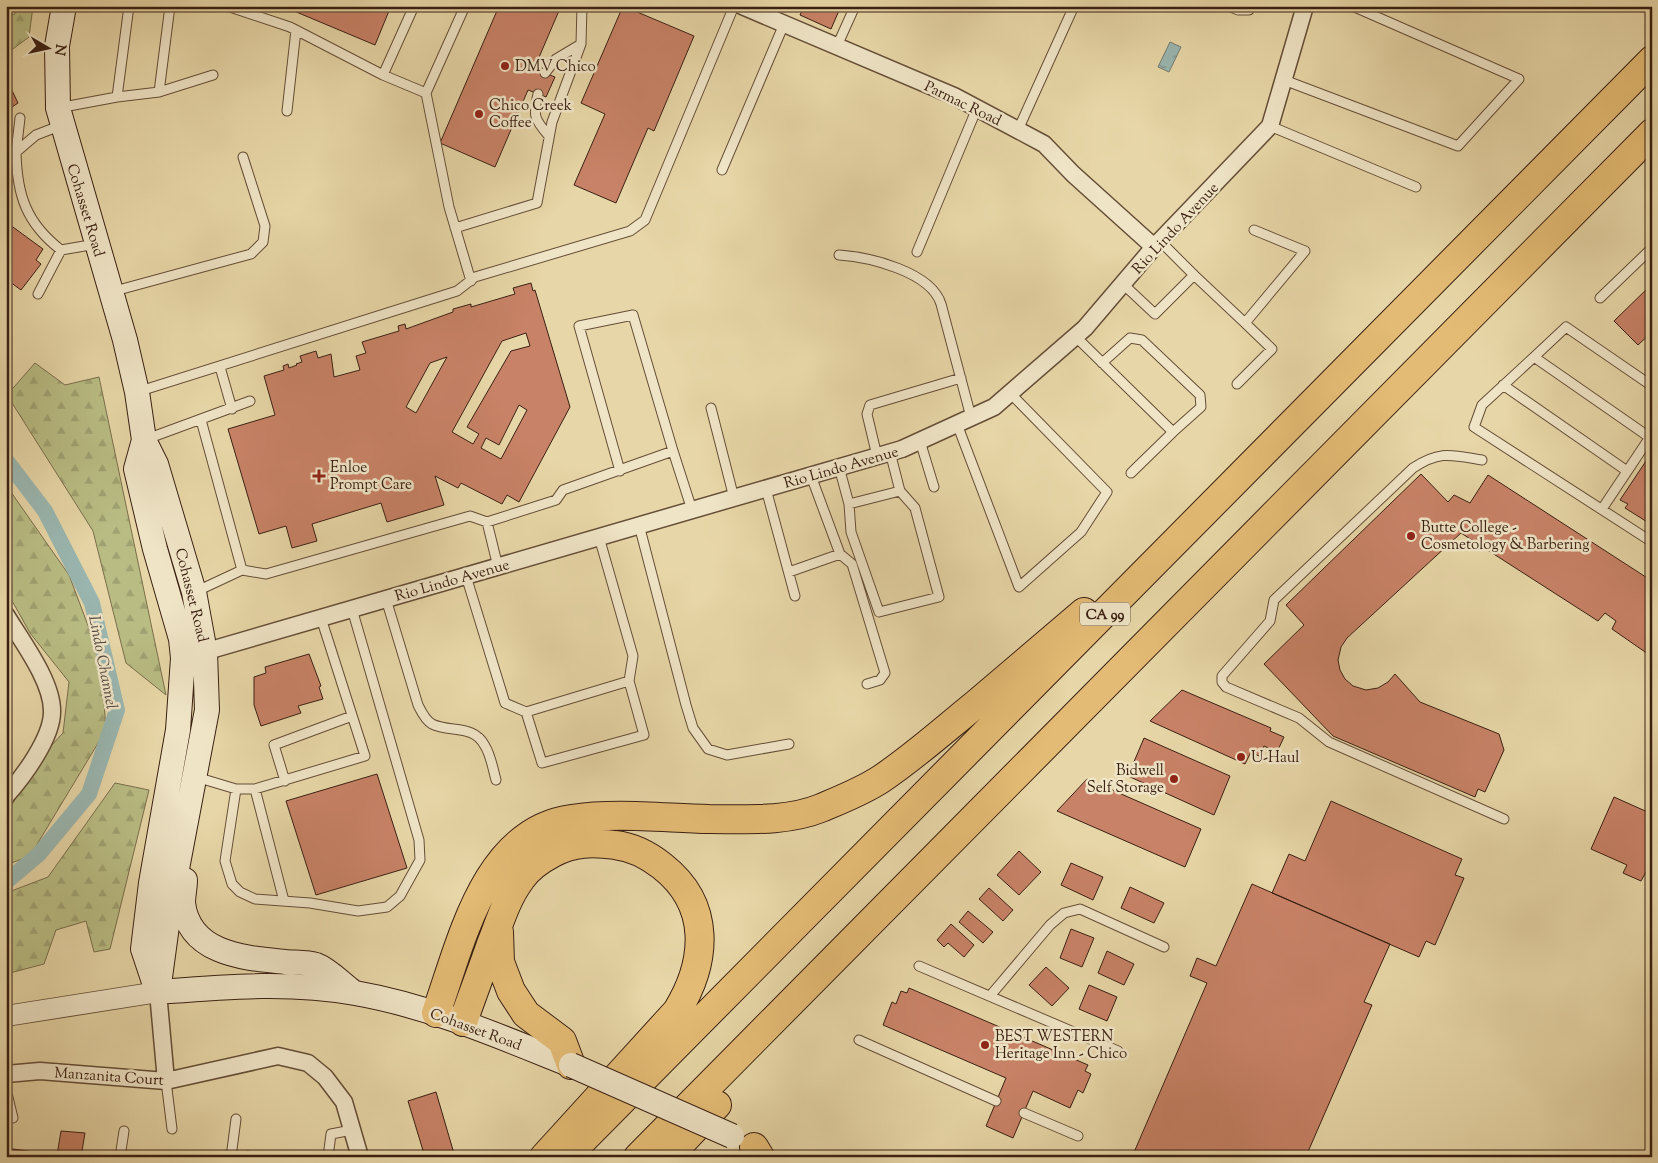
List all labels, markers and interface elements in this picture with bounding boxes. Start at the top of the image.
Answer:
north arrow [22,22,72,72]
text: N [48,43,70,57]
place label: DMV Chico [515,57,596,78]
marker: DMV Chico [499,60,511,72]
street label: Parmac Road [920,77,1005,132]
place label: Chico Creek Coffee [489,96,572,134]
marker: Chico Creek Coffee [473,108,485,120]
street label: Cohasset Road [60,161,109,260]
street label: Rio Lindo Avenue [1128,179,1224,279]
street label: Rio Lindo Avenue [782,442,901,495]
place label: Enloe Prompt Care [330,458,412,496]
marker: Enloe Prompt Care [312,469,326,483]
place label: Butte College - Cosmetology & Barbering [1421,518,1590,556]
marker: Butte College - Cosmetology & Barbering [1405,530,1417,542]
street label: Cohasset Road [169,546,213,645]
street label: Rio Lindo Avenue [393,555,512,608]
road number: CA 99 [1080,602,1130,626]
water label: Lindo Channel [81,614,122,711]
place label: U-Haul [1251,748,1300,769]
marker: U-Haul [1235,751,1247,763]
place label: Bidwell Self Storage [1087,761,1164,799]
marker: Bidwell Self Storage [1168,773,1180,785]
street label: Cohasset Road [427,1004,525,1057]
place label: BEST WESTERN Heritage Inn - Chico [995,1027,1127,1065]
marker: BEST WESTERN Heritage Inn - Chico [979,1039,991,1051]
street label: Manzanita Court [53,1063,164,1092]

